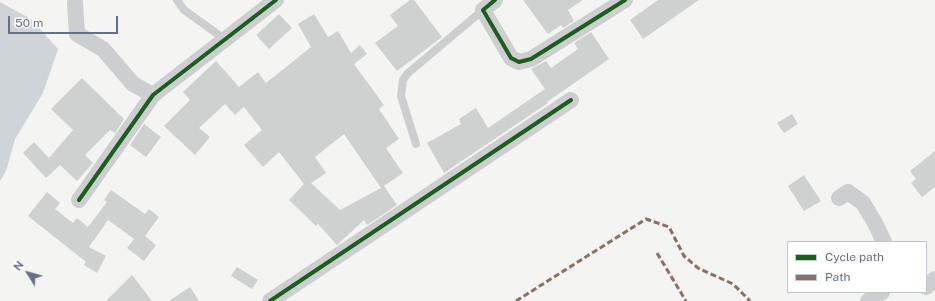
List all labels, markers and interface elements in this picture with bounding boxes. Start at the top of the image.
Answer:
scale bar [10,8,120,34]
text: 50 m [15,16,43,30]
legend [787,241,927,293]
text: Cycle path [825,250,884,264]
north arrow [8,253,48,293]
text: N [11,259,26,273]
text: Path [825,270,851,284]

